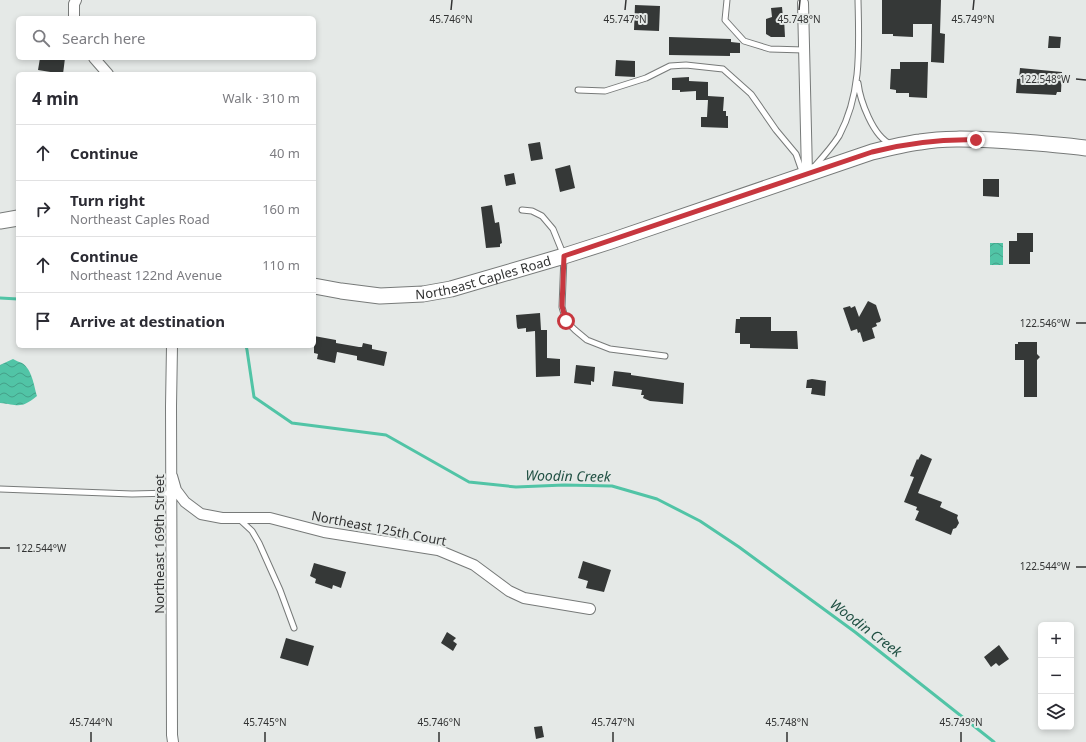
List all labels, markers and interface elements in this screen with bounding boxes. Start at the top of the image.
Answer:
text: 45.746°N [429,12,473,26]
text: 45.747°N [603,12,647,26]
text: 45.748°N [777,12,821,26]
text: 45.749°N [951,12,995,26]
search box [16,16,316,60]
icon: search [30,27,52,49]
text: Search here [62,28,145,48]
text: 122.548°W [1020,72,1071,86]
text: 4 min [32,87,79,110]
text: Walk · 310 m [222,89,300,107]
route end [967,131,985,149]
icon: ahead [32,142,54,164]
text: Continue [70,143,138,163]
text: 40 m [270,144,300,162]
text: Turn right [70,190,145,210]
icon: right [32,198,54,220]
text: 160 m [262,200,300,218]
text: Northeast Caples Road [70,210,210,228]
text: Continue [70,246,138,266]
street label: Northeast Caples Road [415,251,553,303]
icon: ahead [32,254,54,276]
text: 110 m [262,256,300,274]
text: Northeast 122nd Avenue [70,266,222,284]
icon: arrive [32,310,54,332]
text: Arrive at destination [70,311,225,331]
route start [557,312,575,330]
text: 122.546°W [1020,316,1071,330]
water label: Woodin Creek [525,465,612,486]
street label: Northeast 169th Street [150,474,168,614]
street label: Northeast 125th Court [310,506,448,550]
text: 122.544°W [16,541,67,555]
text: 122.544°W [1020,559,1071,573]
water label: Woodin Creek [827,594,907,662]
map controls [1038,622,1074,730]
button: + [1038,622,1074,658]
button: − [1038,658,1074,694]
button: layers [1038,694,1074,730]
text: 45.744°N [69,715,113,729]
text: 45.745°N [243,715,287,729]
text: 45.746°N [417,715,461,729]
text: 45.747°N [591,715,635,729]
text: 45.748°N [765,715,809,729]
text: 45.749°N [939,715,983,729]

